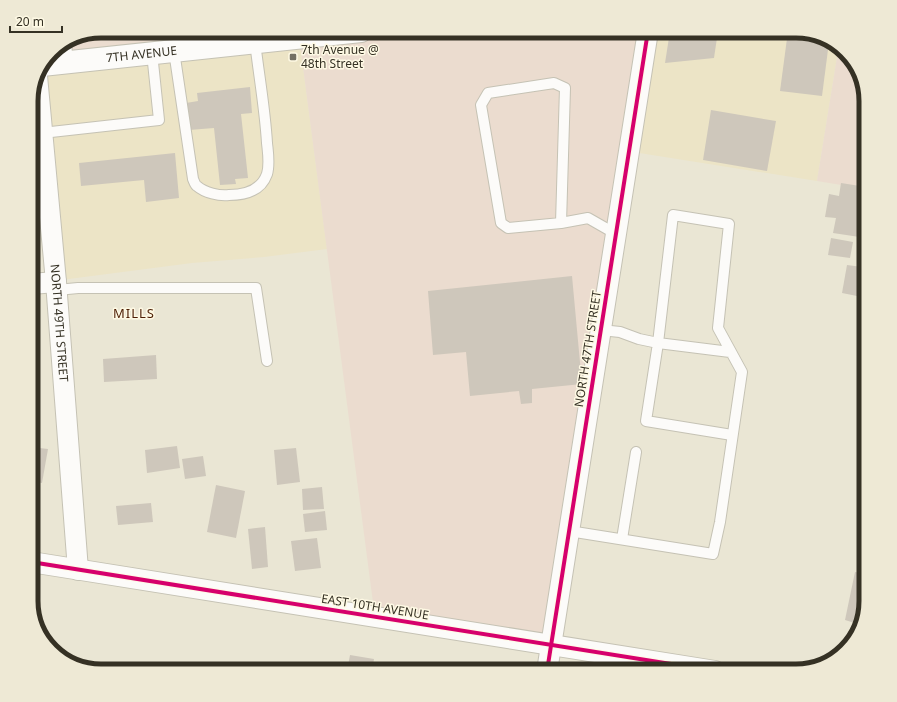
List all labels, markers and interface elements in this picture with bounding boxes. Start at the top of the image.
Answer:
scale bar [10,8,62,34]
text: 20 m [16,13,44,30]
place label: 7th Avenue @ 48th Street [301,41,379,72]
street label: 7TH AVENUE [105,42,178,66]
marker: 7th Avenue @ 48th Street [288,52,298,62]
street label: NORTH 49TH STREET [46,263,73,383]
street label: NORTH 47TH STREET [570,289,605,408]
district label: MILLS [113,304,155,322]
street label: EAST 10TH AVENUE [320,590,430,623]

